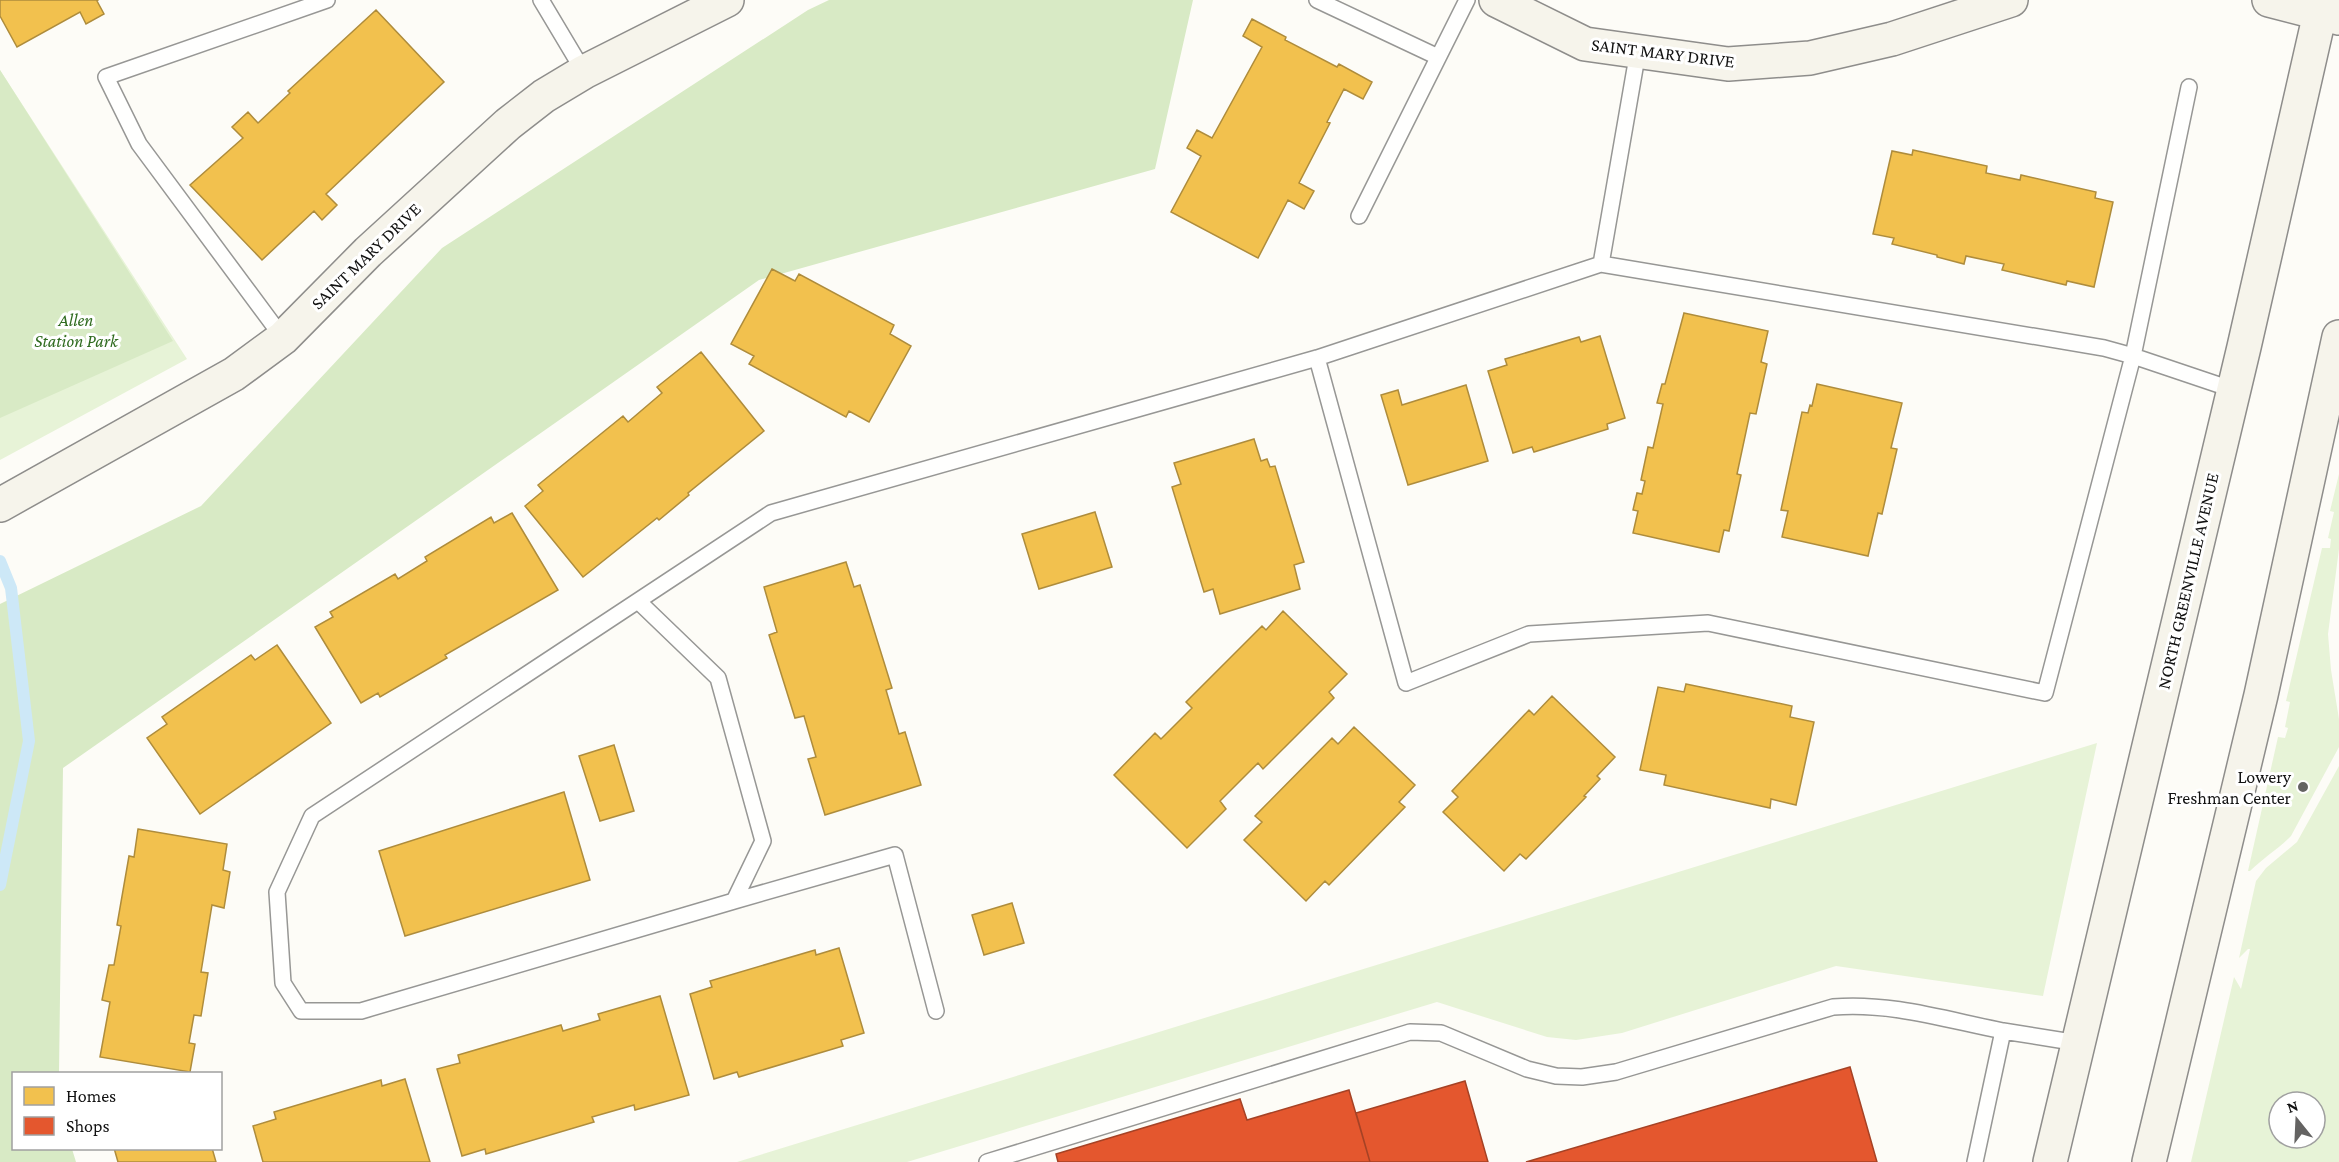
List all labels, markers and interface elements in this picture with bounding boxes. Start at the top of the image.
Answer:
street label: SAINT MARY DRIVE [1590,34,1736,72]
street label: SAINT MARY DRIVE [307,199,425,313]
park label: Allen Station Park [34,310,119,351]
street label: NORTH GREENVILLE AVENUE [2153,471,2223,691]
place label: Lowery Freshman Center [2167,767,2292,808]
marker: Lowery Freshman Center [2296,780,2310,794]
legend [12,1072,222,1150]
text: Homes [66,1086,116,1106]
north arrow [2267,1090,2327,1150]
text: N [2285,1096,2300,1116]
text: Shops [66,1116,110,1136]

